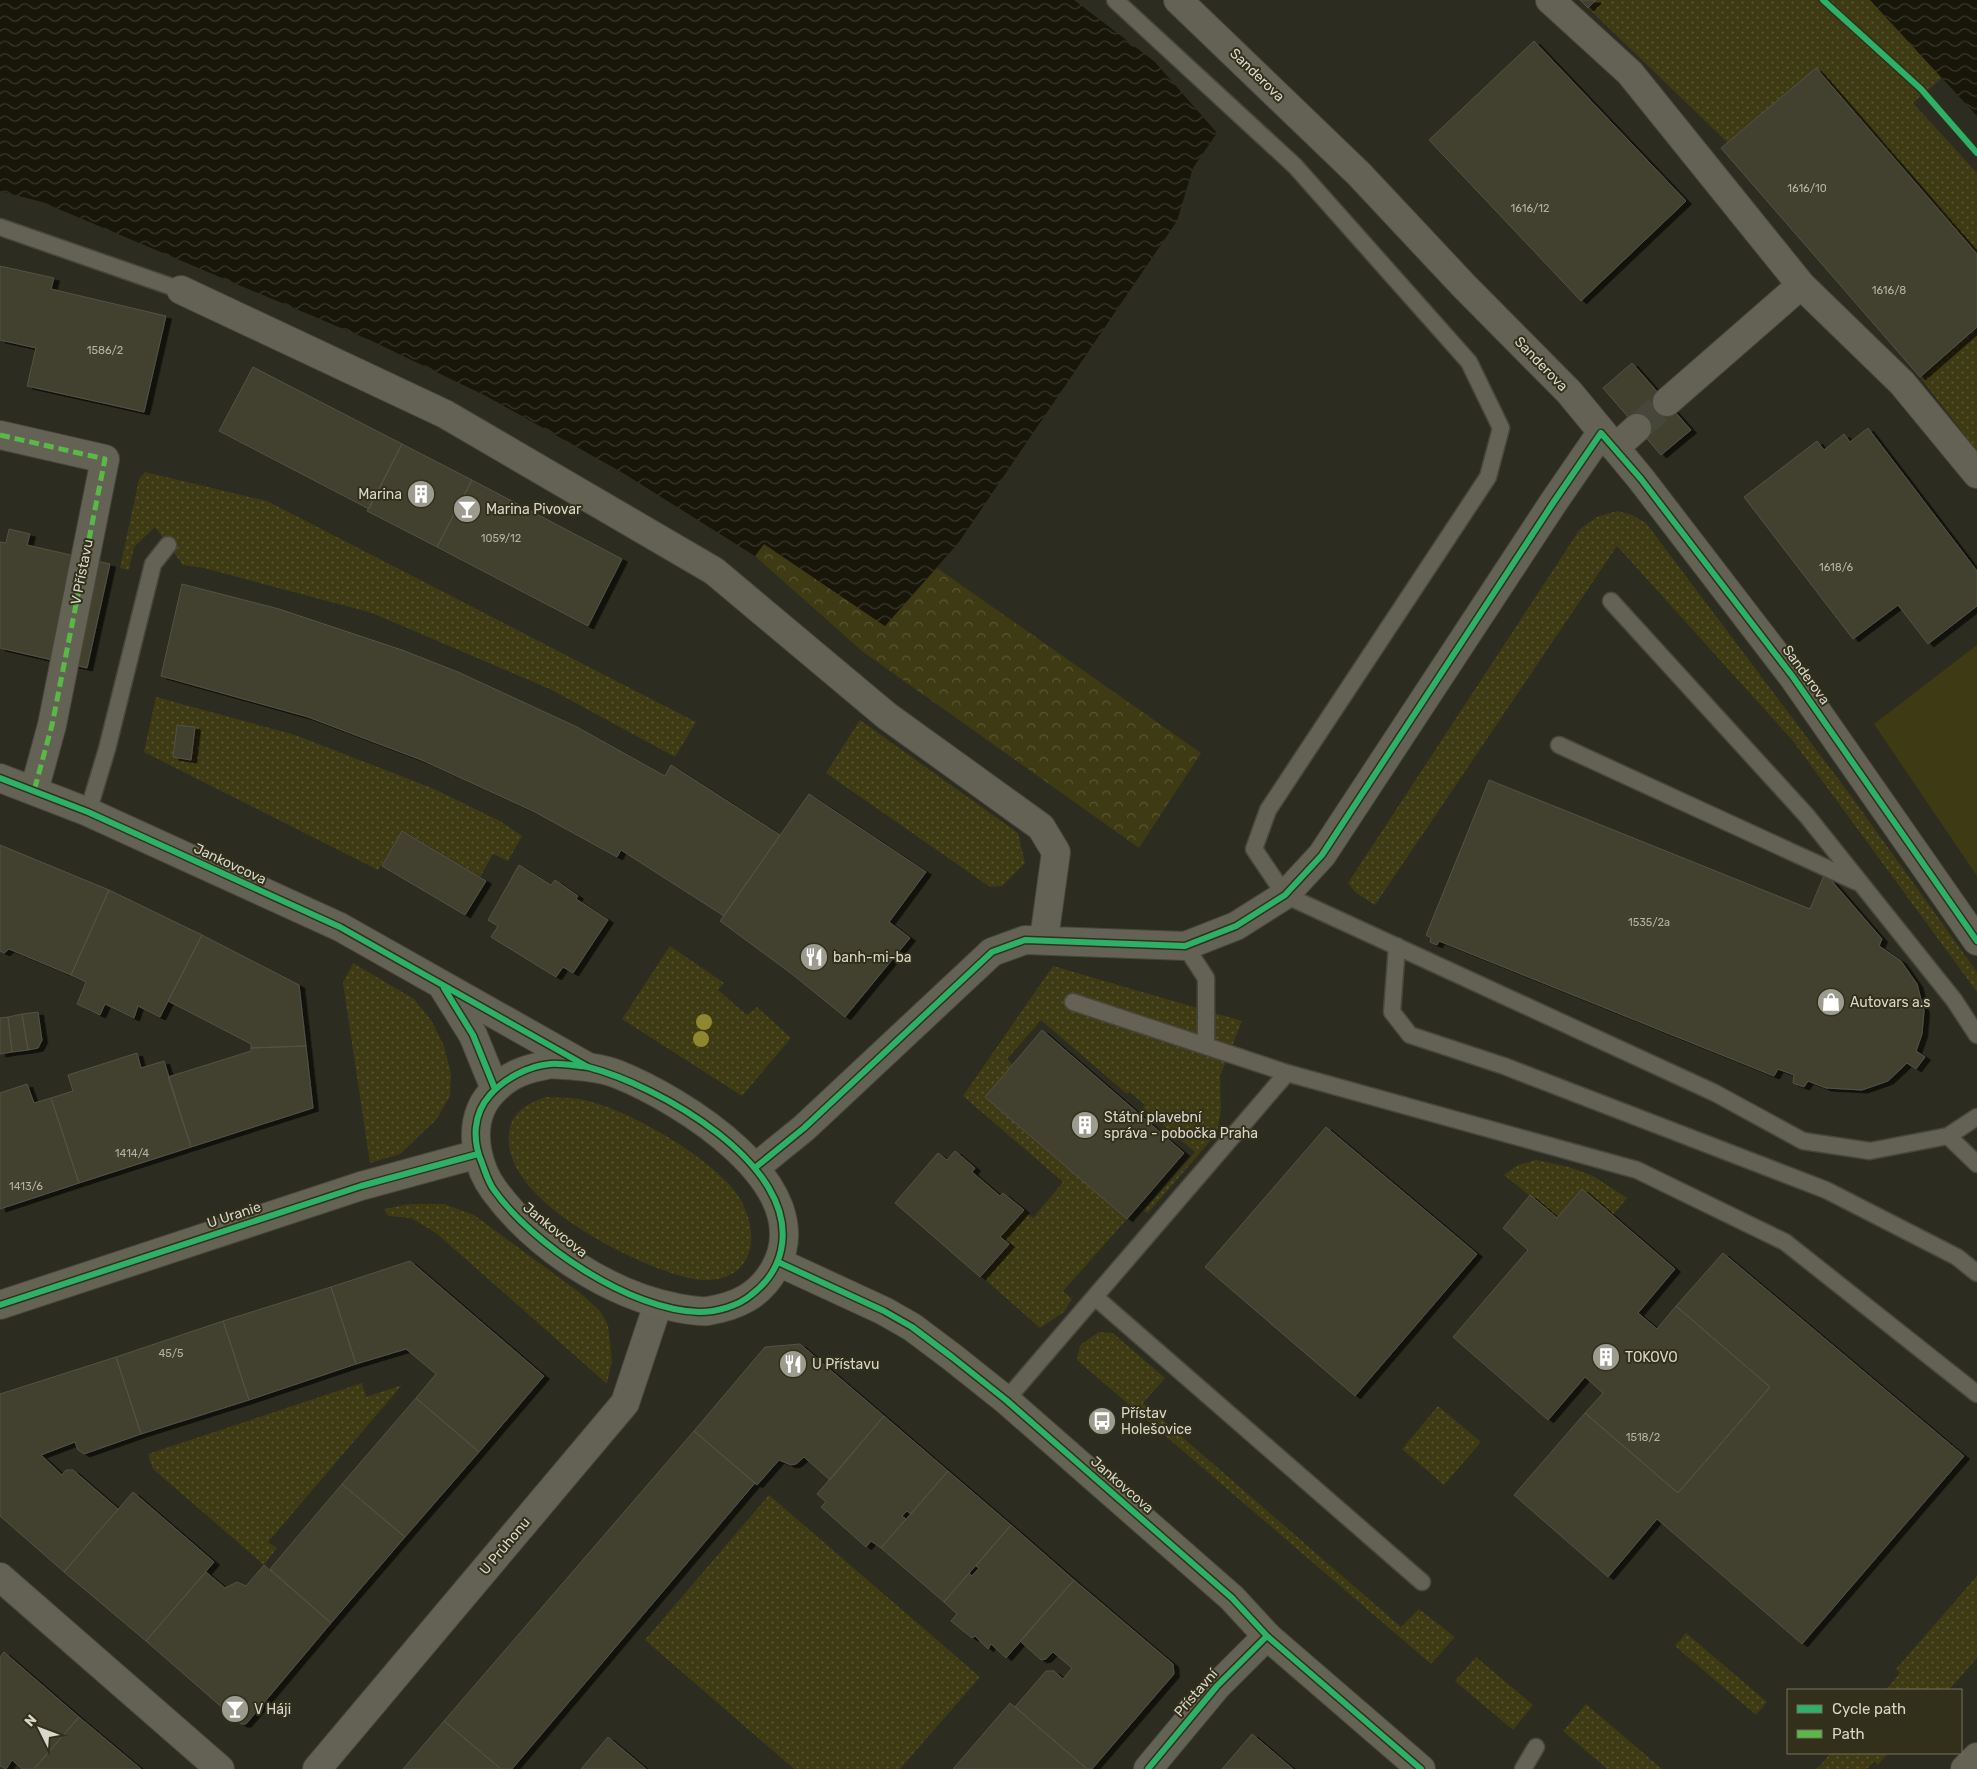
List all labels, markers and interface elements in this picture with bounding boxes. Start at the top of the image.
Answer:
street label: Sanderova [1226,45,1288,105]
house number: 1616/10 [1787,182,1827,195]
house number: 1616/12 [1511,202,1549,215]
house number: 1616/8 [1872,284,1906,297]
street label: Sanderova [1511,333,1571,395]
house number: 1586/2 [87,344,123,357]
building icon: Marina [406,479,436,509]
place label: Marina [358,486,402,503]
bar icon: Marina Pivovar [452,494,482,524]
place label: Marina Pivovar [486,501,582,518]
house number: 1059/12 [481,532,521,545]
street label: V Přístavu [67,538,97,606]
house number: 1618/6 [1819,561,1853,574]
street label: Sanderova [1779,642,1833,708]
street label: Jankovcova [191,840,269,888]
house number: 1535/2a [1628,916,1670,929]
restaurant icon: banh-mi-ba [799,942,829,972]
place label: banh-mi-ba [833,949,912,966]
shop icon: Autovars a.s [1816,987,1846,1017]
place label: Autovars a.s [1850,994,1930,1011]
place label: Státní plavební správa - pobočka Praha [1104,1109,1258,1142]
building icon: Státní plavební správa - pobočka Praha [1070,1110,1100,1140]
house number: 1414/4 [115,1147,149,1160]
house number: 1413/6 [9,1180,43,1193]
street label: U Uranie [205,1198,263,1232]
street label: Jankovcova [519,1199,591,1261]
building icon: TOKOVO [1591,1342,1621,1372]
house number: 45/5 [158,1347,184,1360]
restaurant icon: U Přístavu [778,1349,808,1379]
place label: TOKOVO [1625,1349,1678,1366]
place label: U Přístavu [812,1356,879,1373]
place label: Přístav Holešovice [1121,1405,1192,1438]
bus stop icon: Přístav Holešovice [1087,1406,1117,1436]
house number: 1518/2 [1626,1431,1660,1444]
street label: Jankovcova [1087,1453,1157,1517]
street label: U Průhonu [476,1514,534,1578]
street label: Přístavní [1171,1665,1222,1720]
legend [1787,1689,1962,1754]
bar icon: V Háji [220,1694,250,1724]
text: Cycle path [1832,1700,1906,1718]
place label: V Háji [254,1701,291,1718]
north arrow [15,1704,65,1754]
text: N [21,1711,40,1730]
text: Path [1832,1725,1865,1743]

